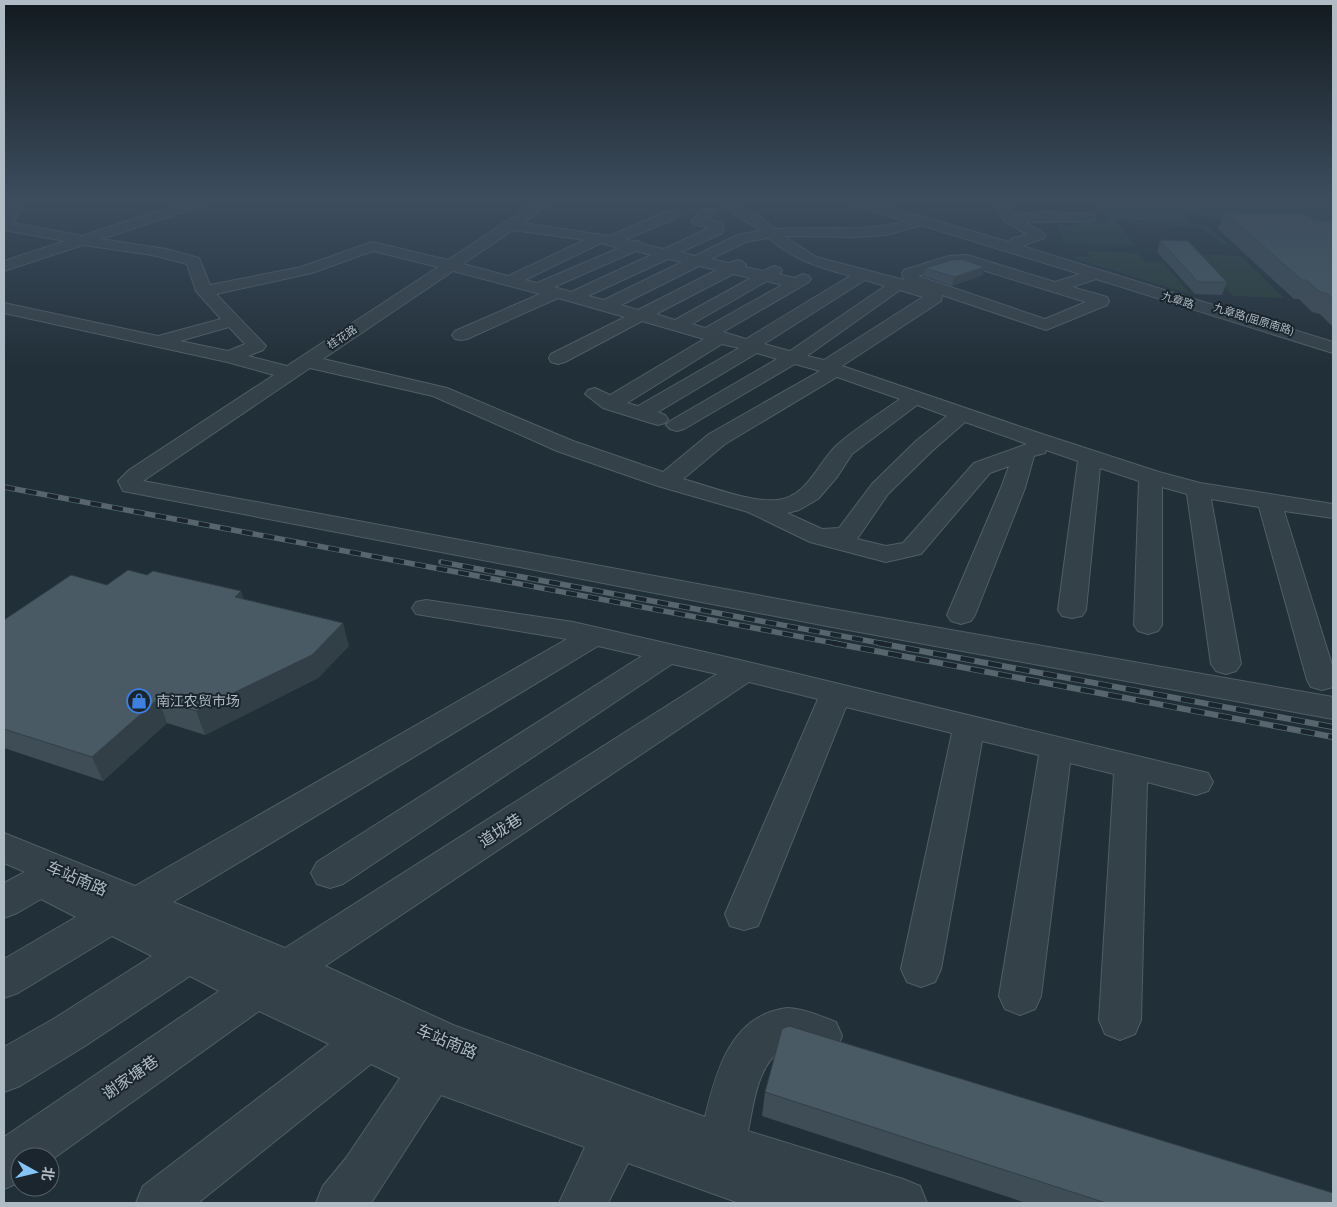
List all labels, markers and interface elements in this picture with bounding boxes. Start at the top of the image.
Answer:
street label: 九章路 [1160,288,1196,312]
street label: 九章路(屈原南路) [1212,300,1296,338]
street label: 桂花路 [324,322,360,352]
shop icon: 南江农贸市场 [126,688,152,714]
place label: 南江农贸市场 [156,692,240,710]
street label: 道垅巷 [474,809,526,851]
street label: 车站南路 [44,856,110,900]
street label: 车站南路 [414,1019,480,1063]
street label: 谢家塘巷 [98,1050,162,1104]
north arrow [10,1147,60,1197]
text: 北 [38,1166,58,1182]

